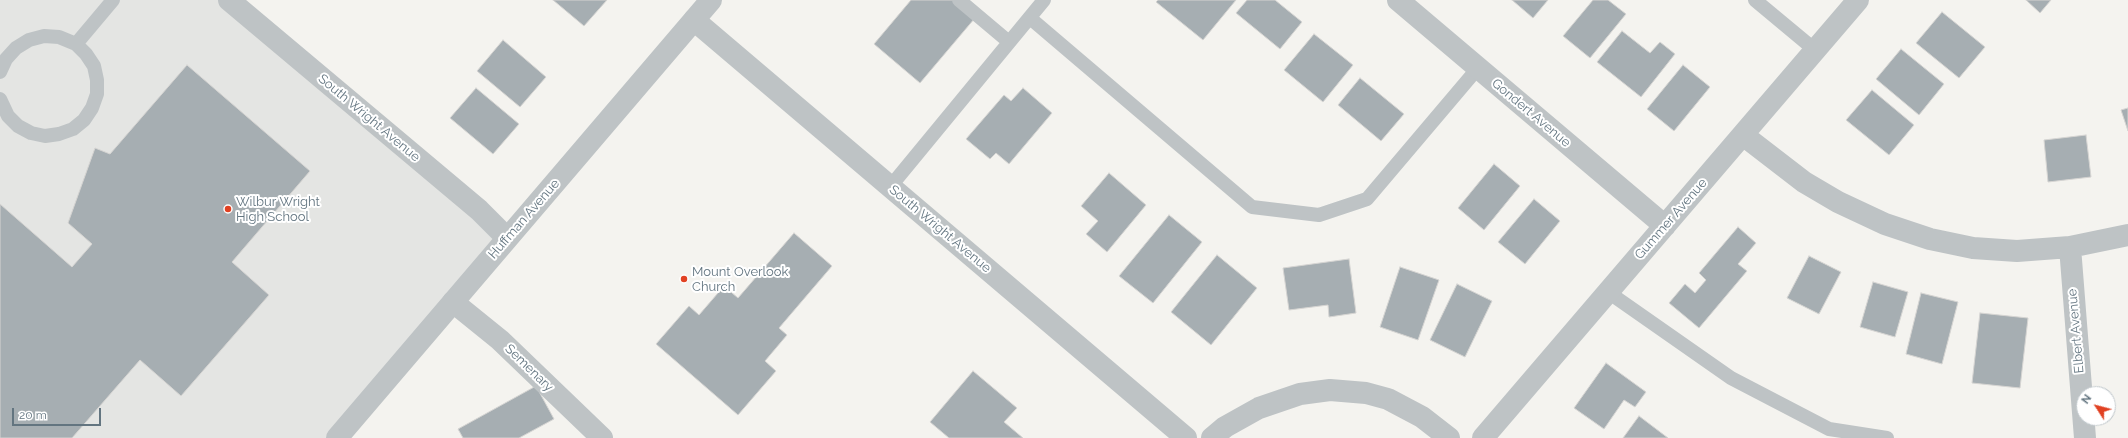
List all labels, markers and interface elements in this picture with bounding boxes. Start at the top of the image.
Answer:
street label: South Wright Avenue [315,71,423,165]
street label: Gondert Avenue [1488,75,1574,151]
street label: Gummer Avenue [1632,175,1710,263]
street label: Huffman Avenue [485,176,563,262]
street label: South Wright Avenue [886,182,994,276]
place label: Wilbur Wright High School [236,194,320,225]
marker: Wilbur Wright High School [223,204,233,214]
place label: Mount Overlook Church [692,264,788,295]
marker: Mount Overlook Church [679,274,689,284]
street label: Elbert Avenue [2065,288,2087,374]
street label: Semenary [502,341,556,395]
north arrow [2076,386,2116,426]
text: N [2079,392,2094,406]
scale bar [14,400,103,426]
text: 20 m [19,408,47,422]

